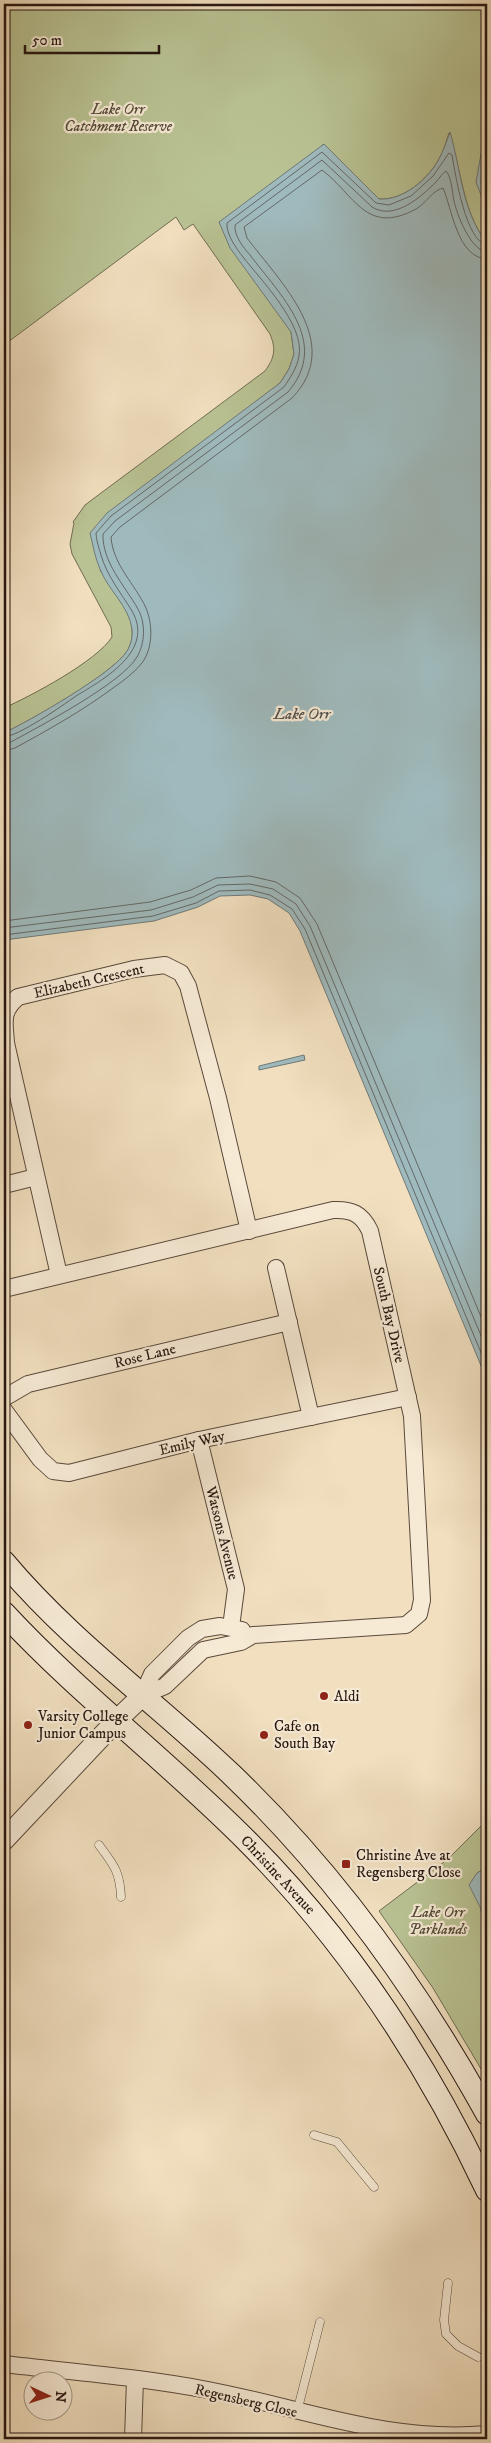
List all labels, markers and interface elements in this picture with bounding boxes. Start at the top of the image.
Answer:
scale bar [25,22,159,54]
text: 50 m [32,31,62,50]
park label: Lake Orr Catchment Reserve [64,100,173,136]
water label: Lake Orr [273,704,332,724]
street label: Elizabeth Crescent [32,959,146,1003]
street label: South Bay Drive [369,1265,409,1365]
street label: Rose Lane [112,1339,178,1373]
street label: Emily Way [157,1426,227,1460]
street label: Watsons Avenue [201,1483,243,1582]
place label: Aldi [334,1687,360,1706]
marker: Aldi [318,1690,330,1702]
place label: Varsity College Junior Campus [36,1707,128,1743]
place label: Cafe on South Bay [274,1717,336,1753]
marker: Varsity College Junior Campus [22,1719,34,1731]
marker: Cafe on South Bay [258,1729,270,1741]
street label: Christine Avenue [236,1831,320,1919]
place label: Christine Ave at Regensberg Close [356,1846,461,1882]
marker: Christine Ave at Regensberg Close [340,1858,352,1870]
park label: Lake Orr Parklands [409,1903,468,1939]
north arrow [22,2370,72,2420]
street label: Regensberg Close [193,2380,299,2422]
text: N [51,2390,69,2404]

